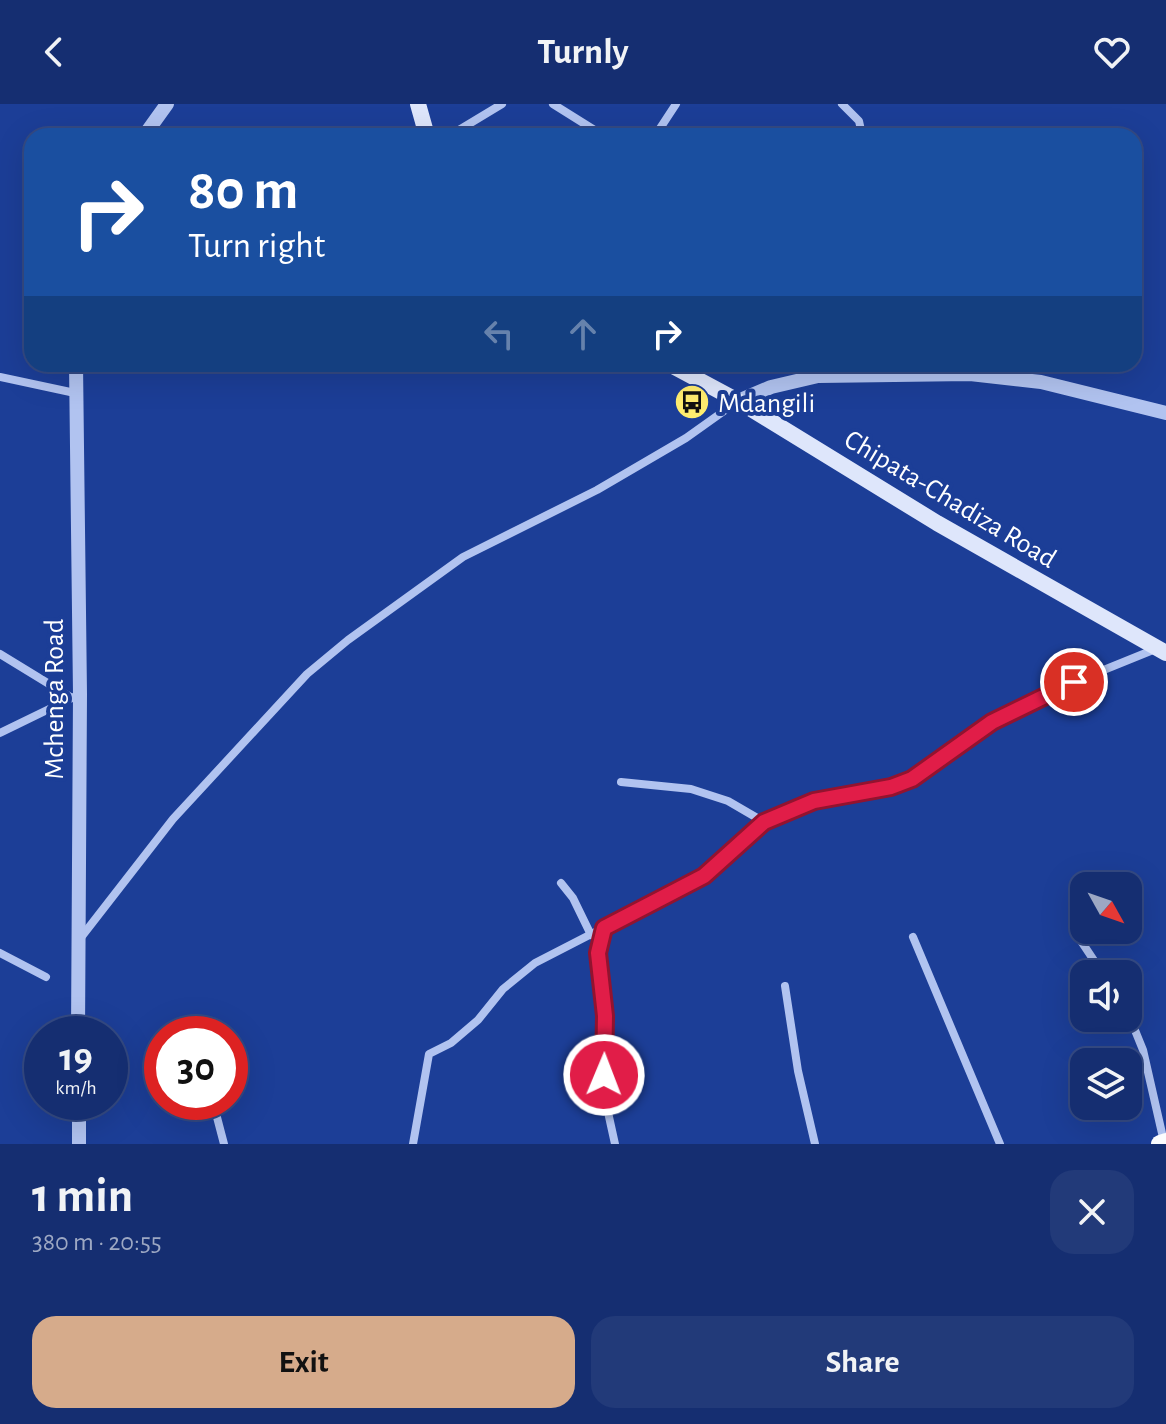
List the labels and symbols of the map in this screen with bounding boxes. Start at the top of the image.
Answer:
bus stop icon: Mdangili [673,383,711,421]
place label: Mdangili [718,390,815,418]
street label: Chipata-Chadiza Road [839,425,1061,574]
street label: Mchenga Road [41,619,69,779]
pin [1040,648,1108,716]
north arrow [1070,872,1142,944]
speed limit sign: 30 [144,1016,248,1120]
position arrow [562,1033,646,1117]

